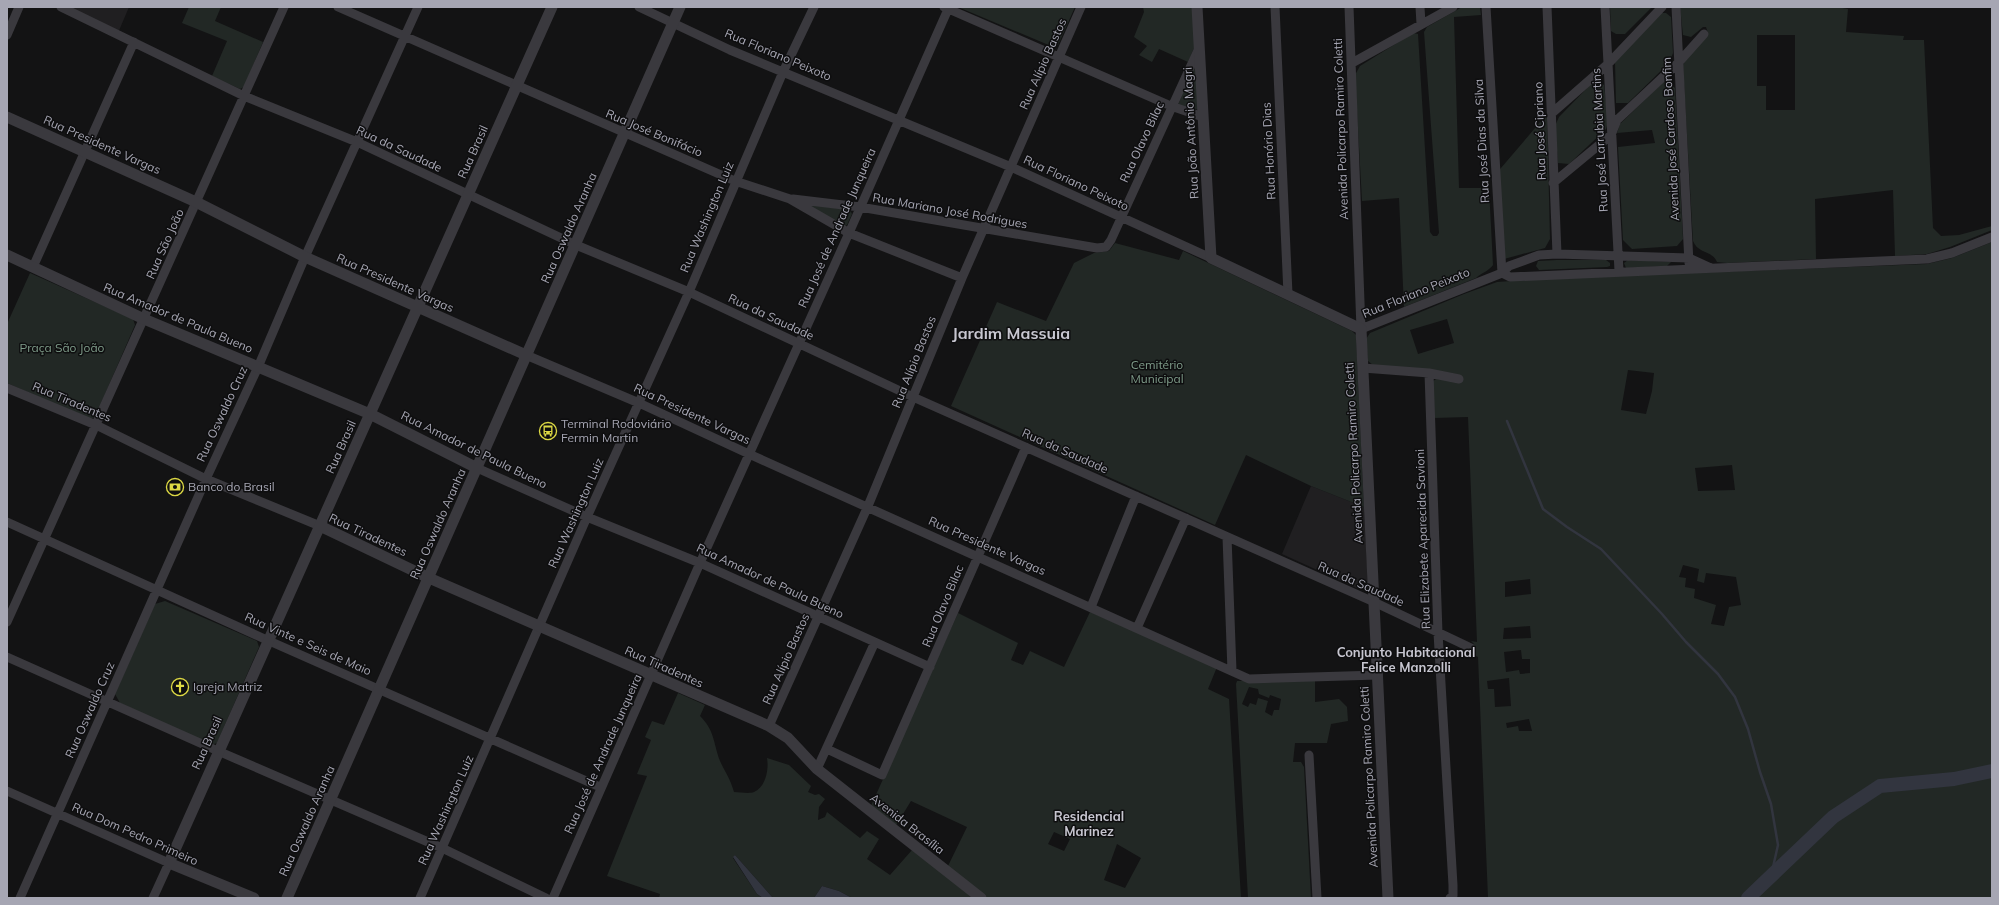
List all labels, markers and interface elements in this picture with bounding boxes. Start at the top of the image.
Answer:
street label: Rua Alípio Bastos [1016,16,1069,112]
street label: Rua Floriano Peixoto [723,25,834,84]
street label: Avenida Policarpo Ramiro Coletti [1330,38,1351,220]
street label: Avenida José Cardoso Bonfim [1659,57,1682,221]
street label: Rua João Antônio Magri [1180,66,1201,199]
street label: Rua José Larrubia Martins [1588,68,1611,212]
street label: Rua José Dias da Silva [1471,79,1492,203]
street label: Rua José Cipriano [1530,81,1549,181]
street label: Rua Olavo Bilac [1116,99,1167,185]
street label: Rua Honório Dias [1258,102,1279,200]
street label: Rua José Bonifácio [603,105,705,160]
street label: Rua Presidente Vargas [41,112,163,177]
street label: Rua da Saudade [354,122,444,175]
street label: Rua Brasil [454,123,491,181]
street label: Rua José de Andrade Junqueira [794,146,879,310]
street label: Rua Floriano Peixoto [1021,152,1131,214]
street label: Rua Washington Luiz [676,159,737,275]
street label: Rua Oswaldo Aranha [537,170,600,286]
street label: Rua Mariano José Rodrigues [871,189,1029,232]
street label: Rua São João [142,206,187,281]
street label: Rua Presidente Vargas [334,250,456,315]
street label: Rua Floriano Peixoto [1360,264,1472,321]
street label: Rua Amador de Paula Bueno [101,279,255,356]
street label: Rua da Saudade [726,290,816,343]
street label: Rua Alípio Bastos [888,313,939,410]
district label: Jardim Massuia [952,323,1070,343]
park label: Praça São João [20,340,105,355]
park label: Cemitério Municipal [1130,357,1184,386]
street label: Avenida Policarpo Ramiro Coletti [1341,362,1366,544]
street label: Rua Oswaldo Cruz [193,364,250,464]
street label: Rua Tiradentes [30,378,114,425]
street label: Rua Presidente Vargas [631,380,753,447]
street label: Rua Amador de Paula Bueno [399,408,550,492]
place label: Terminal Rodoviário Fermin Martin [561,416,671,445]
street label: Rua Brasil [322,418,359,476]
bus stop icon: Terminal Rodoviário Fermin Martin [538,421,558,441]
street label: Rua da Saudade [1020,425,1111,476]
street label: Rua Elizabete Aparecida Savioni [1412,449,1433,629]
street label: Rua Washington Luiz [544,455,607,570]
street label: Rua Oswaldo Aranha [406,466,469,582]
bank icon: Banco do Brasil [165,477,185,497]
place label: Banco do Brasil [188,479,275,494]
street label: Rua Tiradentes [327,510,410,559]
street label: Rua Presidente Vargas [926,513,1048,578]
street label: Rua Amador de Paula Bueno [694,540,846,621]
street label: Rua da Saudade [1316,558,1407,609]
street label: Rua Olavo Bilac [918,562,967,649]
street label: Rua Vinte e Seis de Maio [242,609,374,678]
street label: Rua Alípio Bastos [759,611,812,707]
street label: Rua Tiradentes [623,642,706,691]
district label: Conjunto Habitacional Felice Manzolli [1337,644,1475,675]
street label: Rua Oswaldo Cruz [62,659,118,760]
street label: Rua José de Andrade Junqueira [560,672,645,836]
church icon: Igreja Matriz [170,677,190,697]
place label: Igreja Matriz [193,679,262,694]
street label: Avenida Policarpo Ramiro Coletti [1356,686,1381,868]
street label: Rua Brasil [188,714,225,772]
street label: Rua Washington Luiz [414,752,477,867]
street label: Rua Oswaldo Aranha [275,763,338,879]
street label: Avenida Brasília [867,790,947,857]
street label: Rua Dom Pedro Primeiro [70,799,201,868]
district label: Residencial Marinez [1054,808,1124,839]

